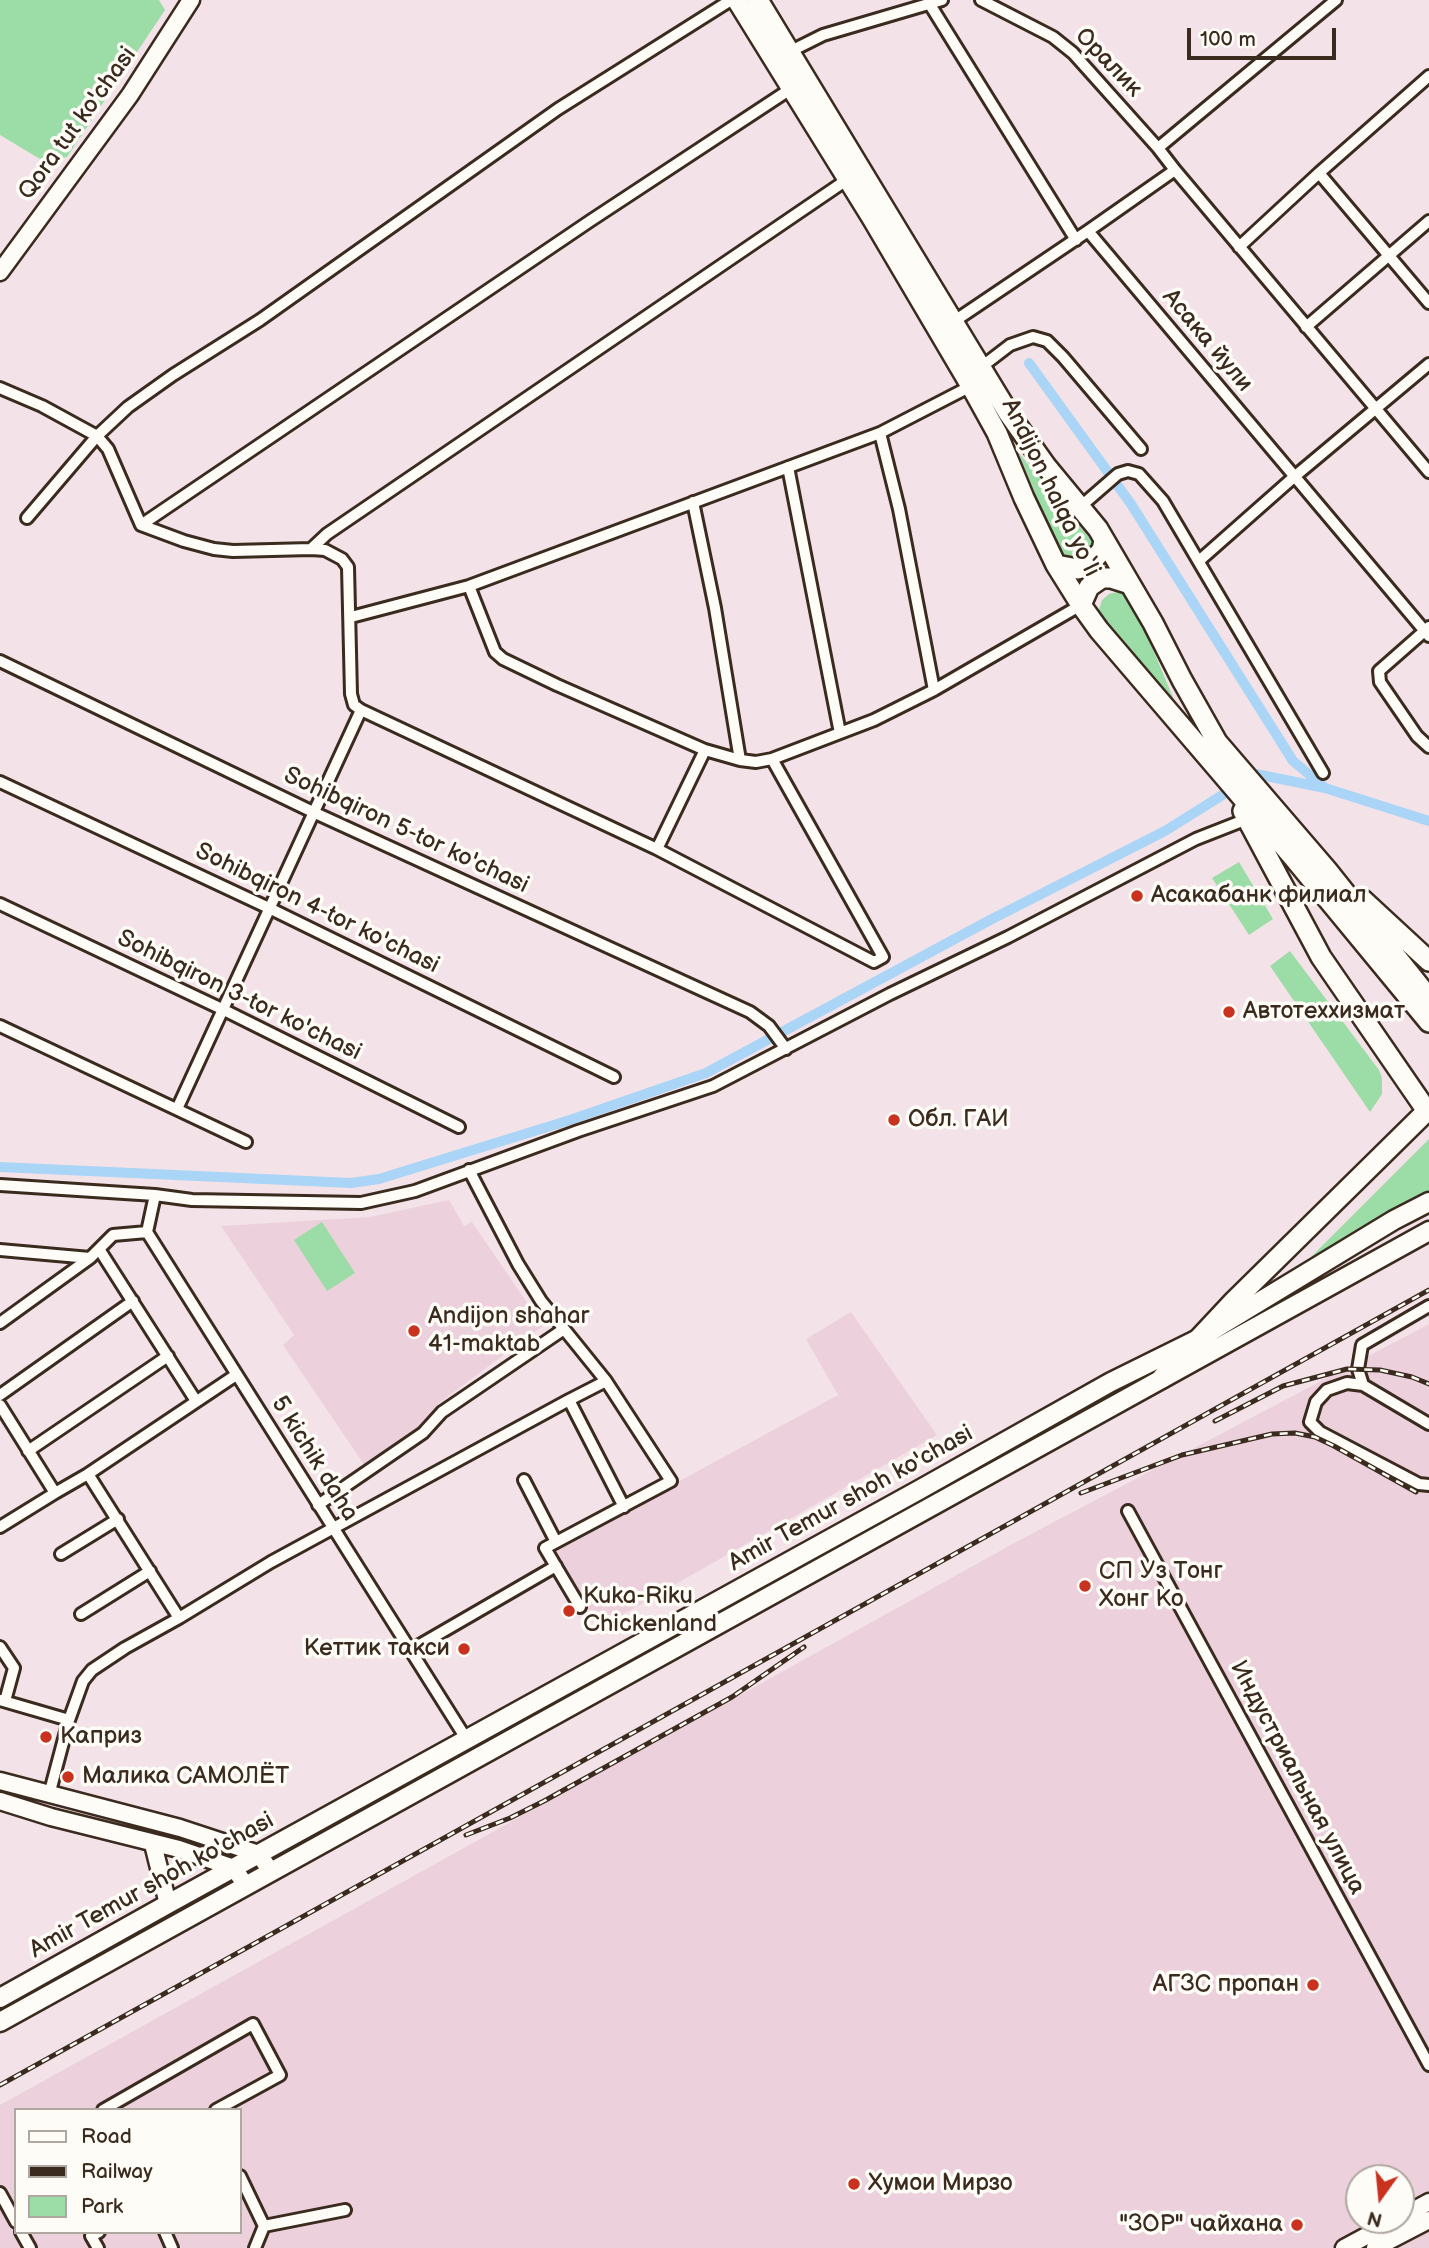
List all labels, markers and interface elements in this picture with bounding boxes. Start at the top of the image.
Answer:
scale bar [1191,14,1340,58]
street label: Оралик [1068,23,1148,103]
text: 100 m [1200,27,1256,52]
street label: Qora tut ko'chasi [13,42,143,206]
street label: Асака йули [1156,284,1258,398]
street label: Andijon halqa yo‘li [994,394,1106,582]
street label: Sohibqiron 5-tor ko'chasi [279,762,533,900]
street label: Sohibqiron 4-tor ko'chasi [190,837,444,981]
place label: Асакабанк филиал [1151,882,1367,910]
marker: Асакабанк филиал [1129,888,1145,904]
street label: Sohibqiron 3-tor ko'chasi [112,924,366,1068]
place label: Автотеххизмат [1243,998,1405,1026]
marker: Автотеххизмат [1221,1004,1237,1020]
place label: Обл. ГАИ [908,1106,1009,1134]
marker: Обл. ГАИ [886,1112,902,1128]
place label: Andijon shahar 41-maktab [428,1303,589,1359]
marker: Andijon shahar 41-maktab [406,1323,422,1339]
street label: 5 kichik daha [264,1391,364,1527]
street label: Amir Temur shoh ko'chasi [724,1420,978,1578]
place label: СП Уз Тонг Хонг Ко [1099,1558,1223,1614]
marker: СП Уз Тонг Хонг Ко [1077,1578,1093,1594]
place label: Kuka-Riku Chickenland [583,1583,717,1639]
marker: Kuka-Riku Chickenland [561,1603,577,1619]
place label: Кеттик такси [304,1635,450,1663]
marker: Кеттик такси [456,1641,472,1657]
street label: Индустриальная улица [1223,1656,1371,1900]
place label: Каприз [60,1723,142,1751]
marker: Каприз [38,1729,54,1745]
place label: Малика САМОЛЁТ [82,1763,289,1791]
marker: Малика САМОЛЁТ [60,1769,76,1785]
street label: Amir Temur shoh ko'chasi [25,1807,279,1965]
place label: АГЗС пропан [1153,1971,1299,1999]
marker: АГЗС пропан [1305,1977,1321,1993]
legend [14,2108,242,2234]
text: Road [81,2124,132,2149]
text: Railway [81,2159,153,2184]
north arrow [1345,2164,1415,2234]
place label: Хумои Мирзо [868,2170,1013,2198]
marker: Хумои Мирзо [846,2176,862,2192]
text: Park [81,2194,123,2219]
text: N [1365,2205,1385,2231]
place label: "ЗОР" чайхана [1119,2211,1283,2239]
marker: "ЗОР" чайхана [1289,2217,1305,2233]

